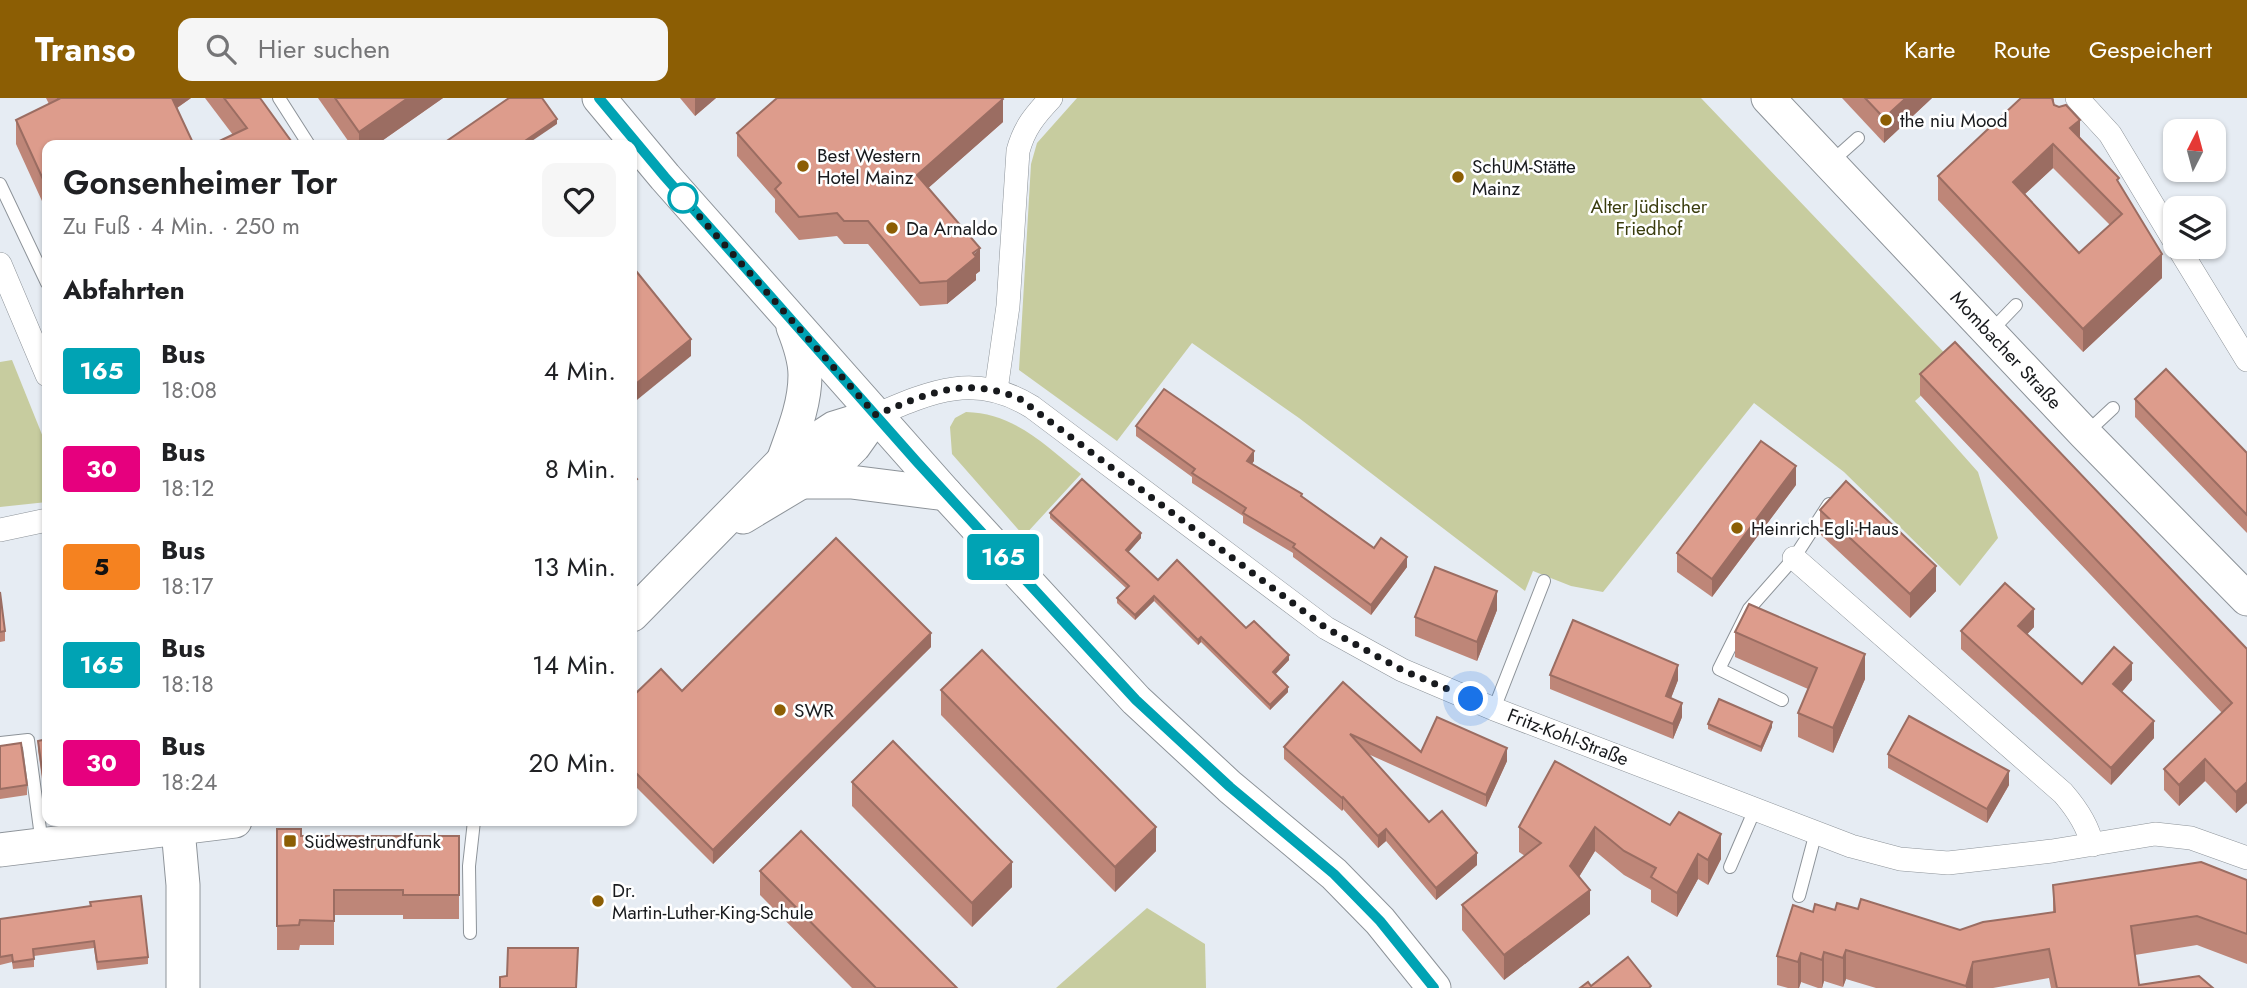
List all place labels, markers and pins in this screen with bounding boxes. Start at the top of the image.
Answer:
place label: the niu Mood [1900,107,2008,134]
marker: the niu Mood [1878,112,1894,128]
place label: Best Western Hotel Mainz [817,142,921,191]
place label: SchUM-Stätte Mainz [1472,153,1576,202]
marker: Best Western Hotel Mainz [795,158,811,174]
marker: SchUM-Stätte Mainz [1450,169,1466,185]
unlabelled marker [668,183,698,213]
place label: Da Arnaldo [906,215,998,242]
marker: Da Arnaldo [884,220,900,236]
place label: Heinrich-Egli-Haus [1751,515,1899,542]
marker: Heinrich-Egli-Haus [1729,520,1745,536]
place label: SWR [794,697,834,724]
marker: SWR [772,702,788,718]
place label: Südwestrundfunk [304,828,442,855]
marker: Südwestrundfunk [282,833,298,849]
place label: Dr. Martin-Luther-King-Schule [612,877,814,926]
marker: Dr. Martin-Luther-King-Schule [590,893,606,909]

